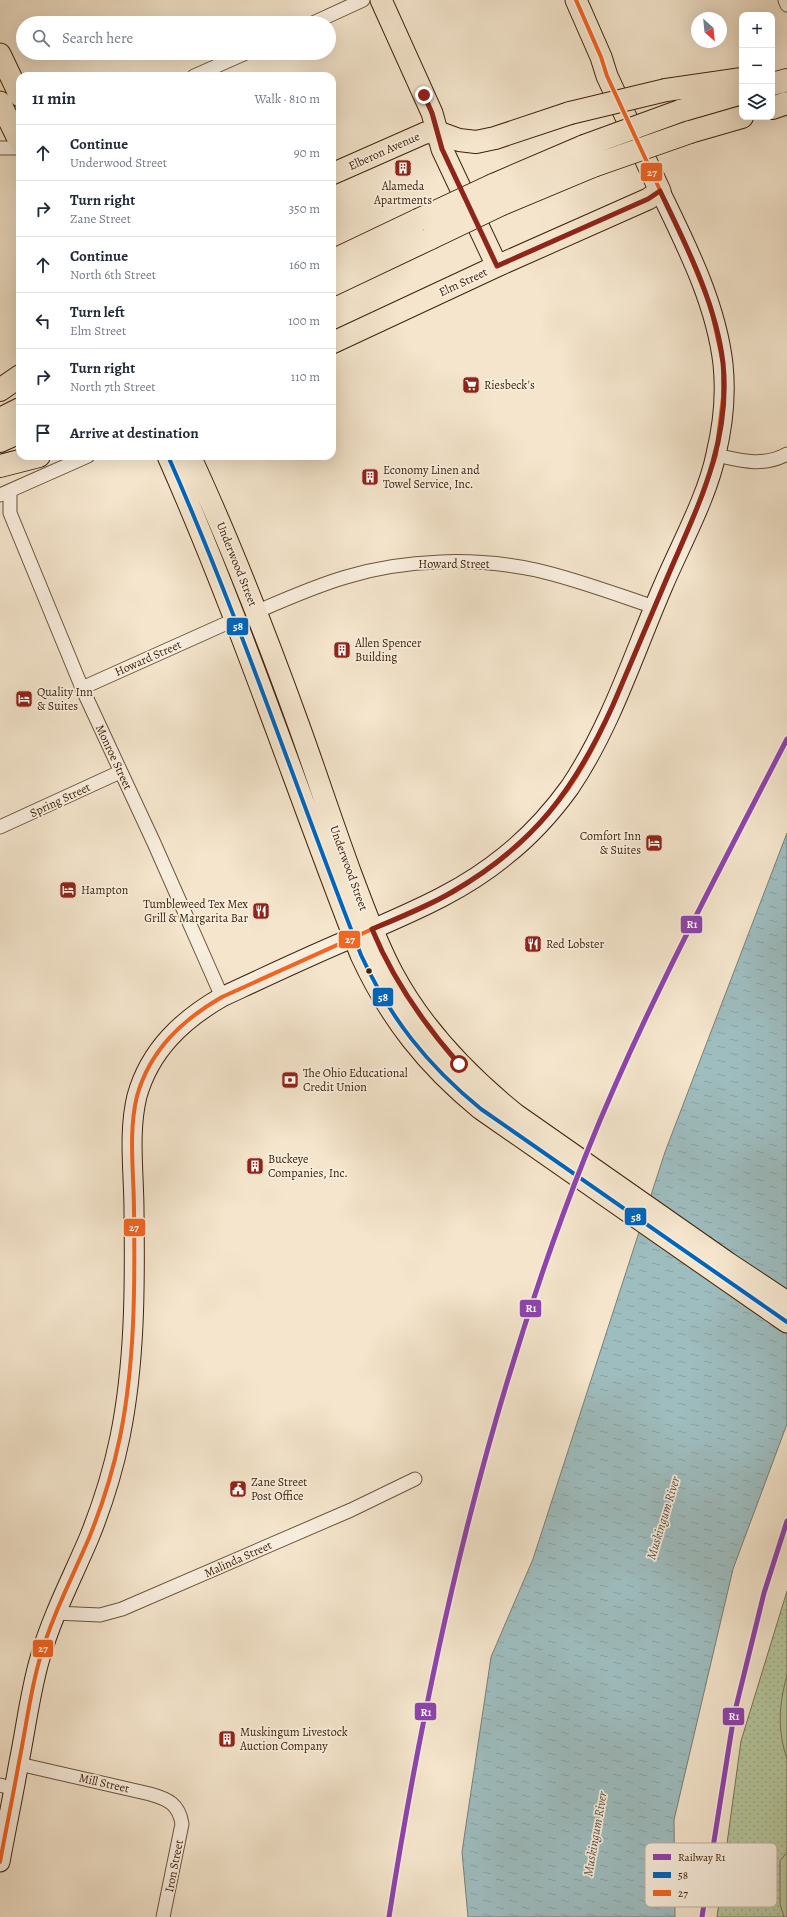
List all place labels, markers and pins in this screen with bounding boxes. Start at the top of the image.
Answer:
building icon: Alameda Apartments [393,158,413,178]
place label: Alameda Apartments [373,178,432,208]
supermarket icon: Riesbeck's [461,375,481,395]
place label: Riesbeck's [484,377,535,393]
place label: Economy Linen and Towel Service, Inc. [383,462,480,492]
building icon: Economy Linen and Towel Service, Inc. [360,467,380,487]
place label: Allen Spencer Building [354,635,422,665]
building icon: Allen Spencer Building [332,640,352,660]
place label: Quality Inn & Suites [37,684,93,714]
hotel icon: Quality Inn & Suites [14,689,34,709]
place label: Comfort Inn & Suites [580,828,641,858]
hotel icon: Comfort Inn & Suites [644,833,664,853]
hotel icon: Hampton [58,880,78,900]
place label: Hampton [81,882,129,898]
place label: Tumbleweed Tex Mex Grill & Margarita Bar [143,896,248,926]
restaurant icon: Tumbleweed Tex Mex Grill & Margarita Bar [251,901,271,921]
restaurant icon: Red Lobster [523,934,543,954]
place label: Red Lobster [546,936,604,952]
unlabelled marker [364,966,374,976]
place label: The Ohio Educational Credit Union [303,1065,408,1095]
bank icon: The Ohio Educational Credit Union [280,1070,300,1090]
place label: Buckeye Companies, Inc. [268,1151,348,1181]
building icon: Buckeye Companies, Inc. [245,1156,265,1176]
place label: Zane Street Post Office [251,1474,307,1504]
public building icon: Zane Street Post Office [228,1479,248,1499]
place label: Muskingum Livestock Auction Company [239,1724,348,1754]
building icon: Muskingum Livestock Auction Company [217,1729,237,1749]

